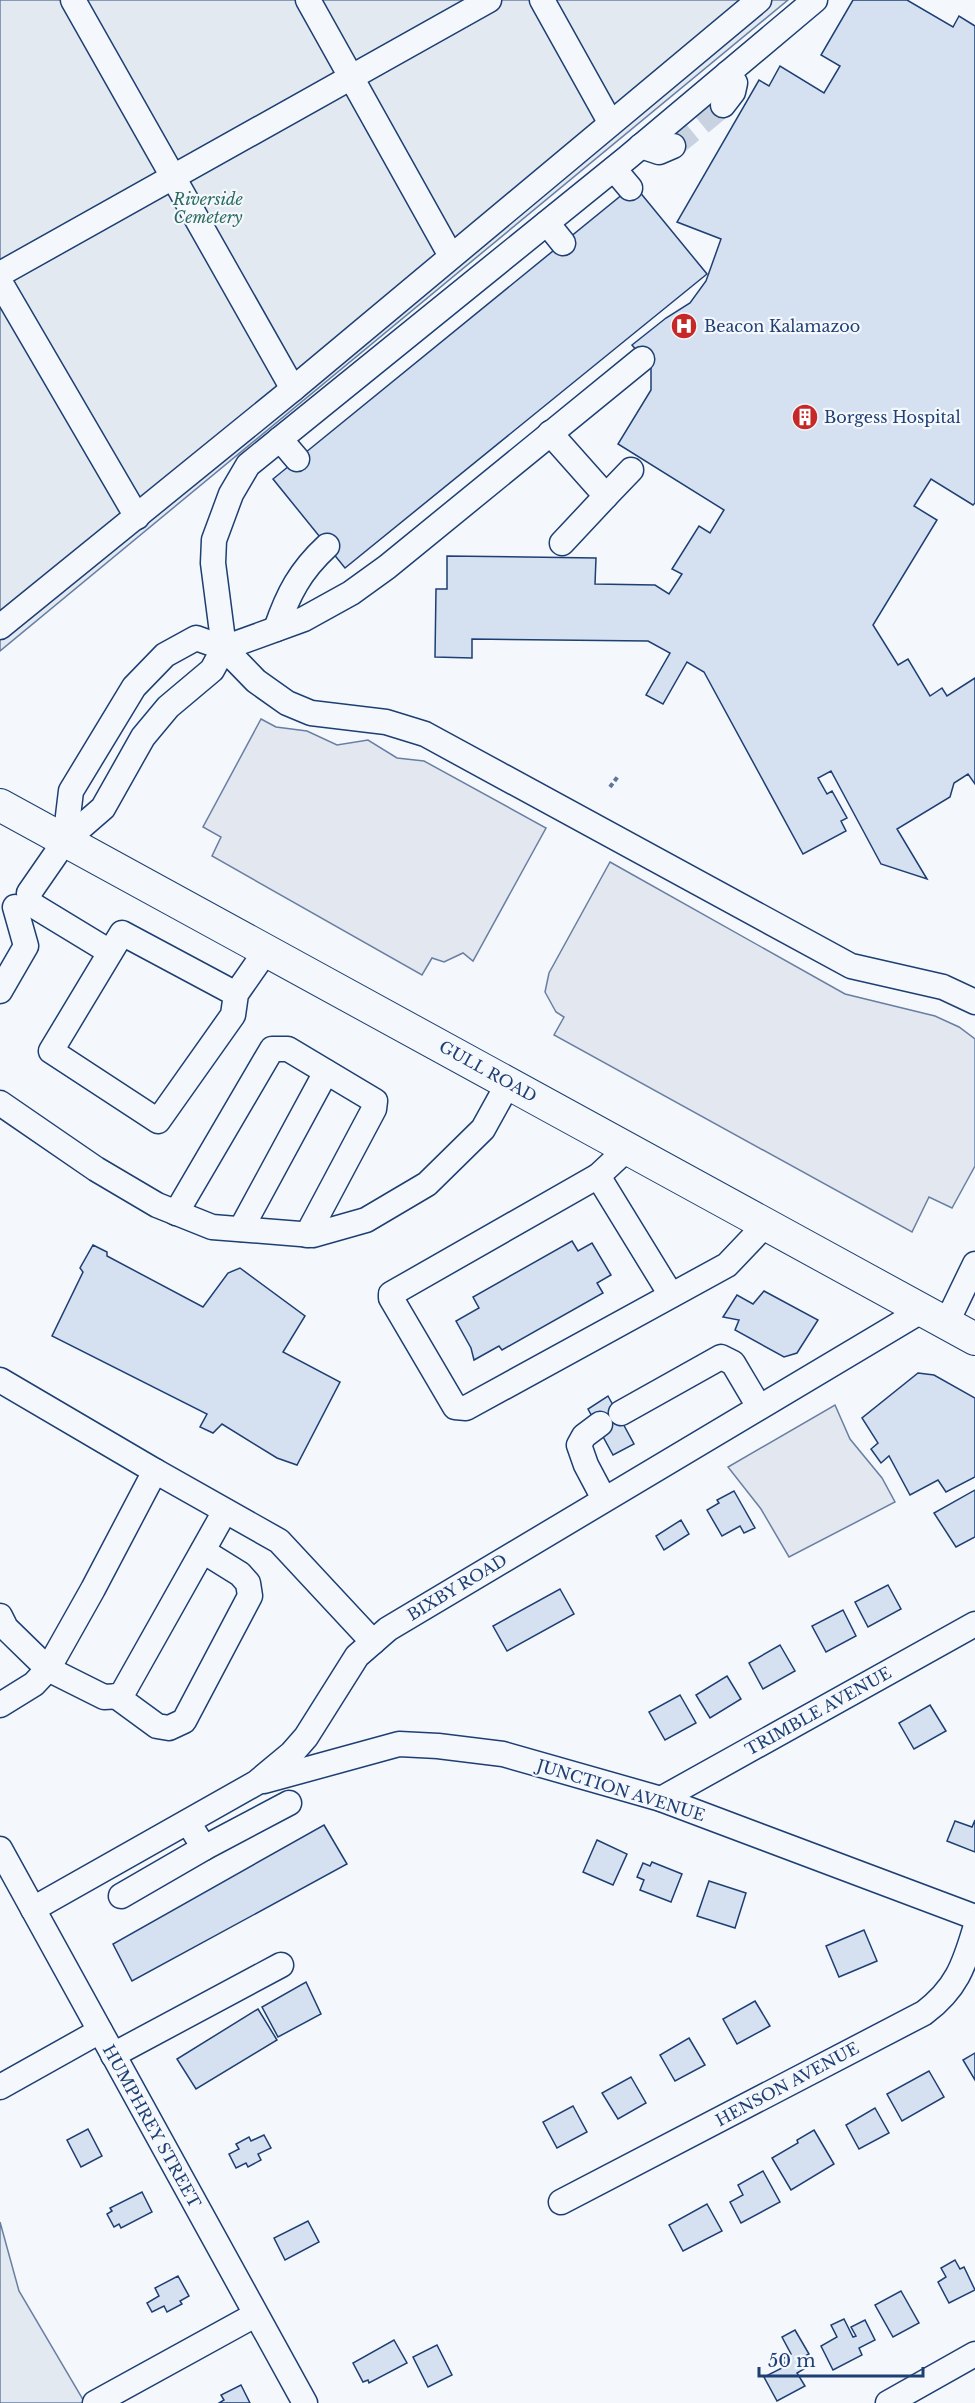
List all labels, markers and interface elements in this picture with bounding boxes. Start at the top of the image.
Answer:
park label: Riverside Cemetery [172,189,244,227]
hospital icon: Beacon Kalamazoo [669,311,699,341]
place label: Beacon Kalamazoo [704,316,860,336]
building icon: Borgess Hospital [790,402,820,432]
place label: Borgess Hospital [824,407,961,427]
street label: GULL ROAD [436,1036,540,1106]
street label: BIXBY ROAD [404,1549,510,1625]
street label: TRIMBLE AVENUE [741,1662,895,1760]
street label: JUNCTION AVENUE [533,1754,708,1825]
street label: HENSON AVENUE [712,2038,862,2130]
street label: HUMPHREY STREET [99,2041,205,2211]
scale bar [759,2340,922,2378]
text: 50 m [768,2350,816,2372]

